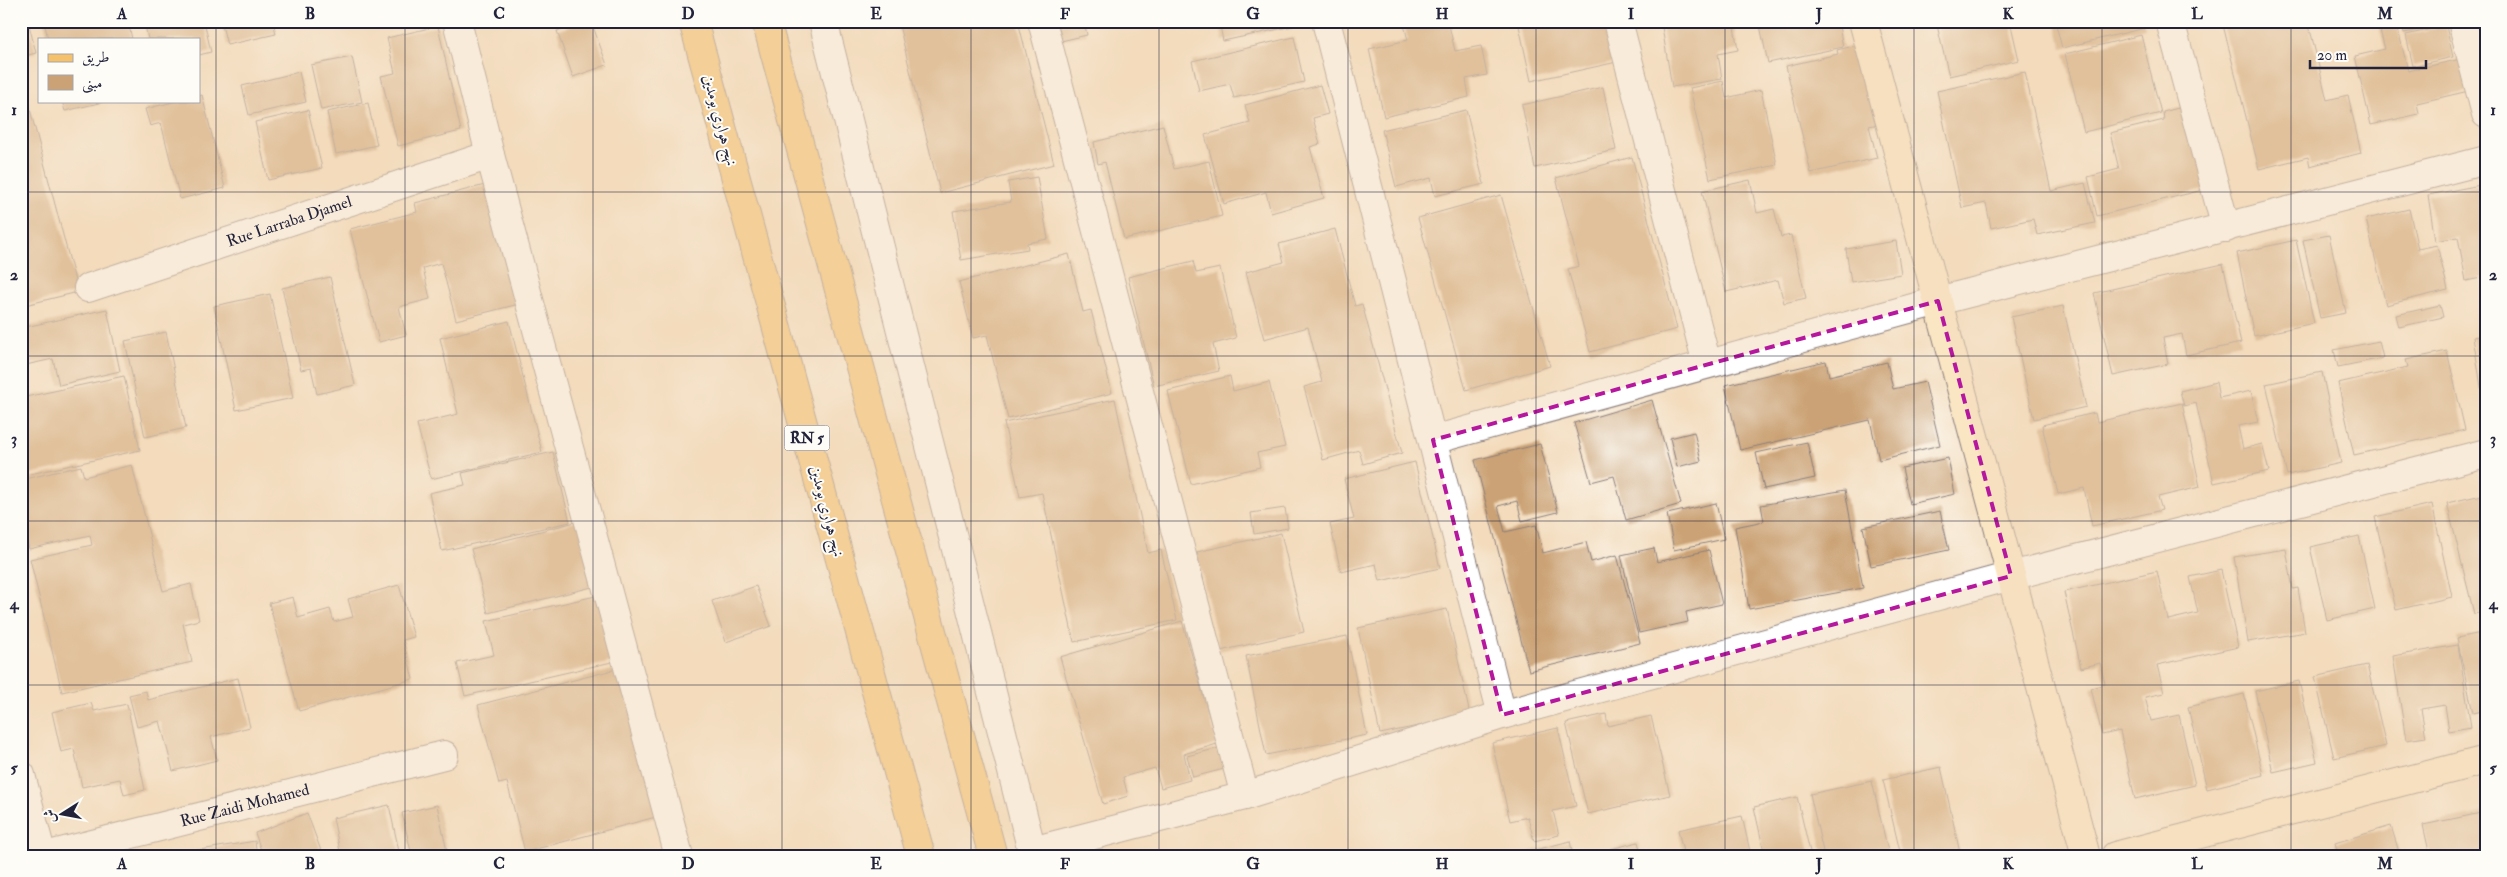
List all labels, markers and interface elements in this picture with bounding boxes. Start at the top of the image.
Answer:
text: A [116,4,128,24]
text: B [305,4,315,24]
text: C [493,4,505,24]
text: D [681,4,695,24]
text: E [870,4,882,24]
text: F [1060,4,1070,24]
text: G [1246,4,1260,24]
text: H [1435,4,1449,24]
text: I [1628,4,1635,24]
text: J [1815,4,1823,25]
text: K [2002,4,2014,24]
text: L [2191,4,2203,24]
text: M [2376,4,2393,24]
legend [38,38,200,102]
scale bar [2310,38,2426,70]
text: 20 m [2317,46,2347,65]
text: طريق [82,48,109,67]
street label: نهج هواري بومدين [694,72,742,169]
text: مبنى [82,74,102,94]
text: 1 [11,100,17,120]
text: 1 [2490,100,2496,120]
street label: Rue Larraba Djamel [224,191,354,251]
text: 2 [10,265,18,285]
text: 2 [2489,265,2497,285]
road number: RN 5 [784,426,830,450]
text: 3 [11,429,17,449]
text: 3 [2490,429,2496,449]
street label: نهج هواري بومدين [801,463,849,560]
text: 4 [9,594,20,614]
text: 4 [2488,594,2499,614]
text: 5 [10,758,18,778]
text: 5 [2489,758,2497,778]
street label: Rue Zaidi Mohamed [178,779,312,831]
north arrow [38,790,88,840]
text: ش [40,808,59,825]
text: A [116,854,128,874]
text: B [305,854,315,874]
text: C [493,854,505,874]
text: D [681,854,695,874]
text: E [870,854,882,874]
text: F [1060,854,1070,874]
text: G [1246,854,1260,874]
text: H [1435,854,1449,874]
text: I [1628,854,1635,874]
text: J [1815,854,1823,875]
text: K [2002,854,2014,874]
text: L [2191,854,2203,874]
text: M [2376,854,2393,874]

